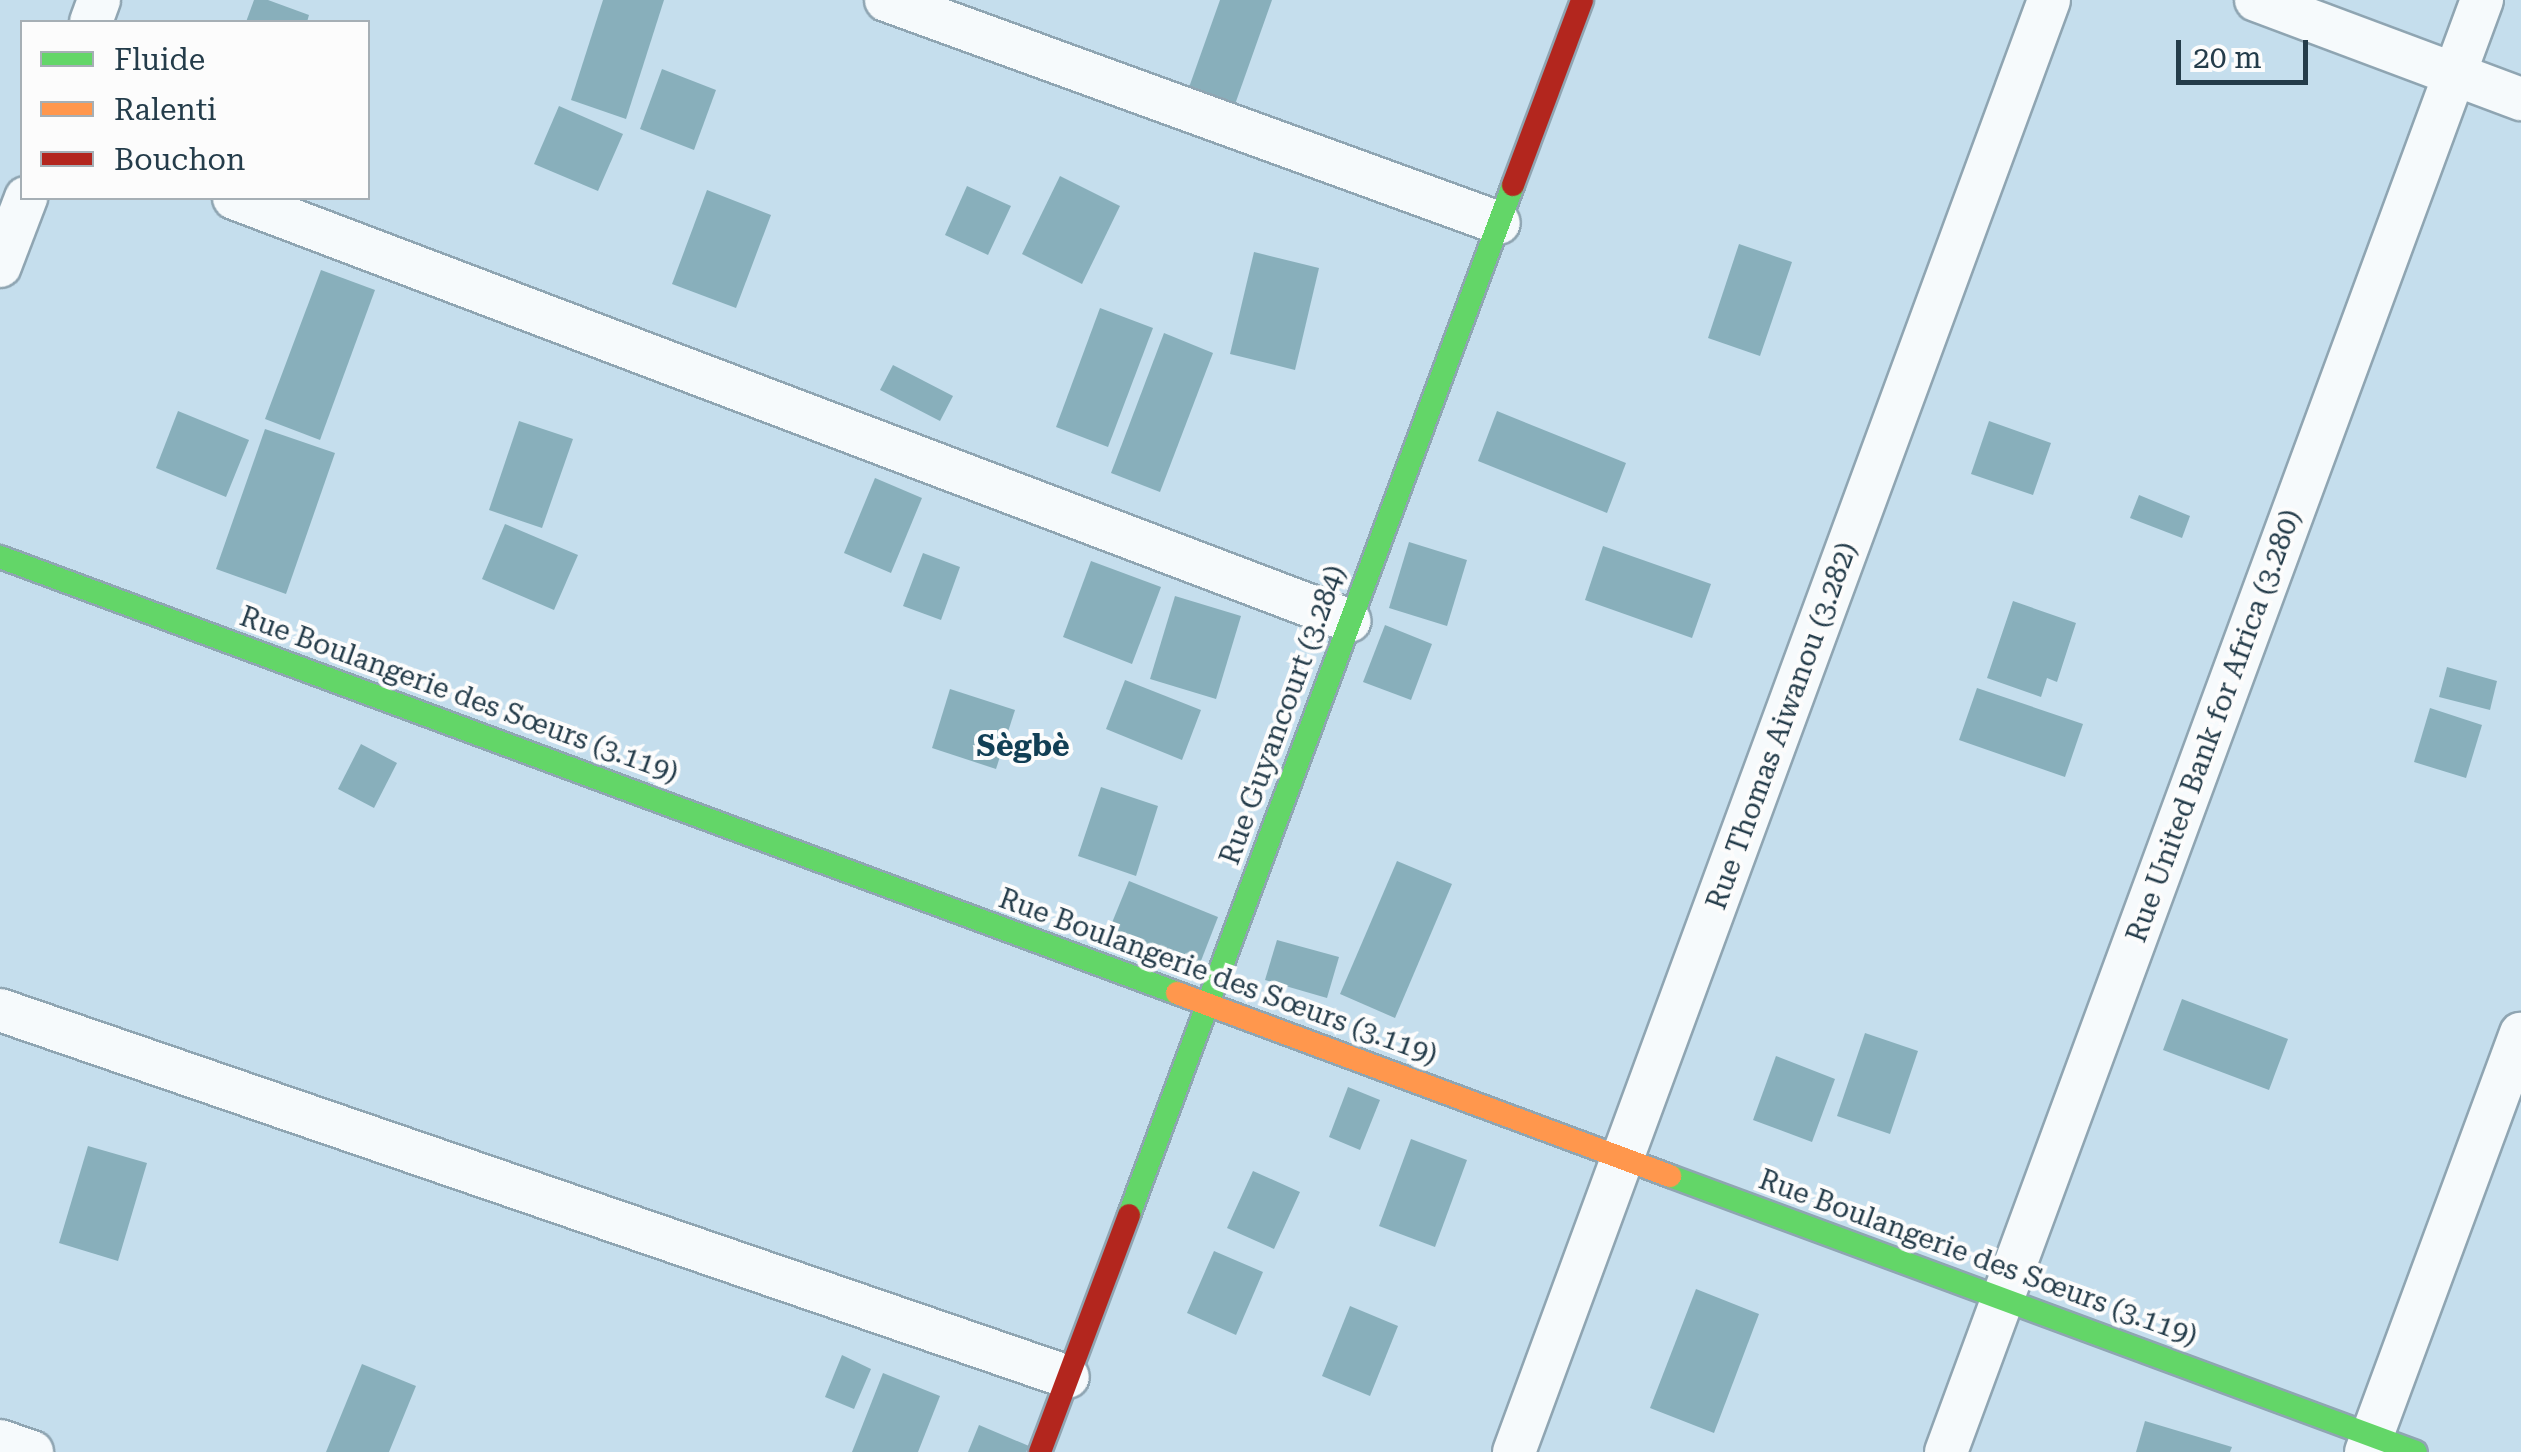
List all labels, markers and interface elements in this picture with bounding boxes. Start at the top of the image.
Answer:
legend [20,20,370,200]
scale bar [2181,20,2314,82]
text: 20 m [2193,40,2262,75]
text: Fluide [114,42,205,77]
text: Ralenti [114,92,217,127]
text: Bouchon [114,142,245,177]
street label: Rue United Bank for Africa (3.280) [2120,505,2308,947]
street label: Rue Thomas Aiwanou (3.282) [1700,538,1864,914]
street label: Rue Guyancourt (3.284) [1213,561,1353,869]
street label: Rue Boulangerie des Sœurs (3.119) [235,600,683,790]
district label: Sègbè [976,728,1070,764]
street label: Rue Boulangerie des Sœurs (3.119) [994,882,1442,1072]
street label: Rue Boulangerie des Sœurs (3.119) [1754,1163,2202,1353]

